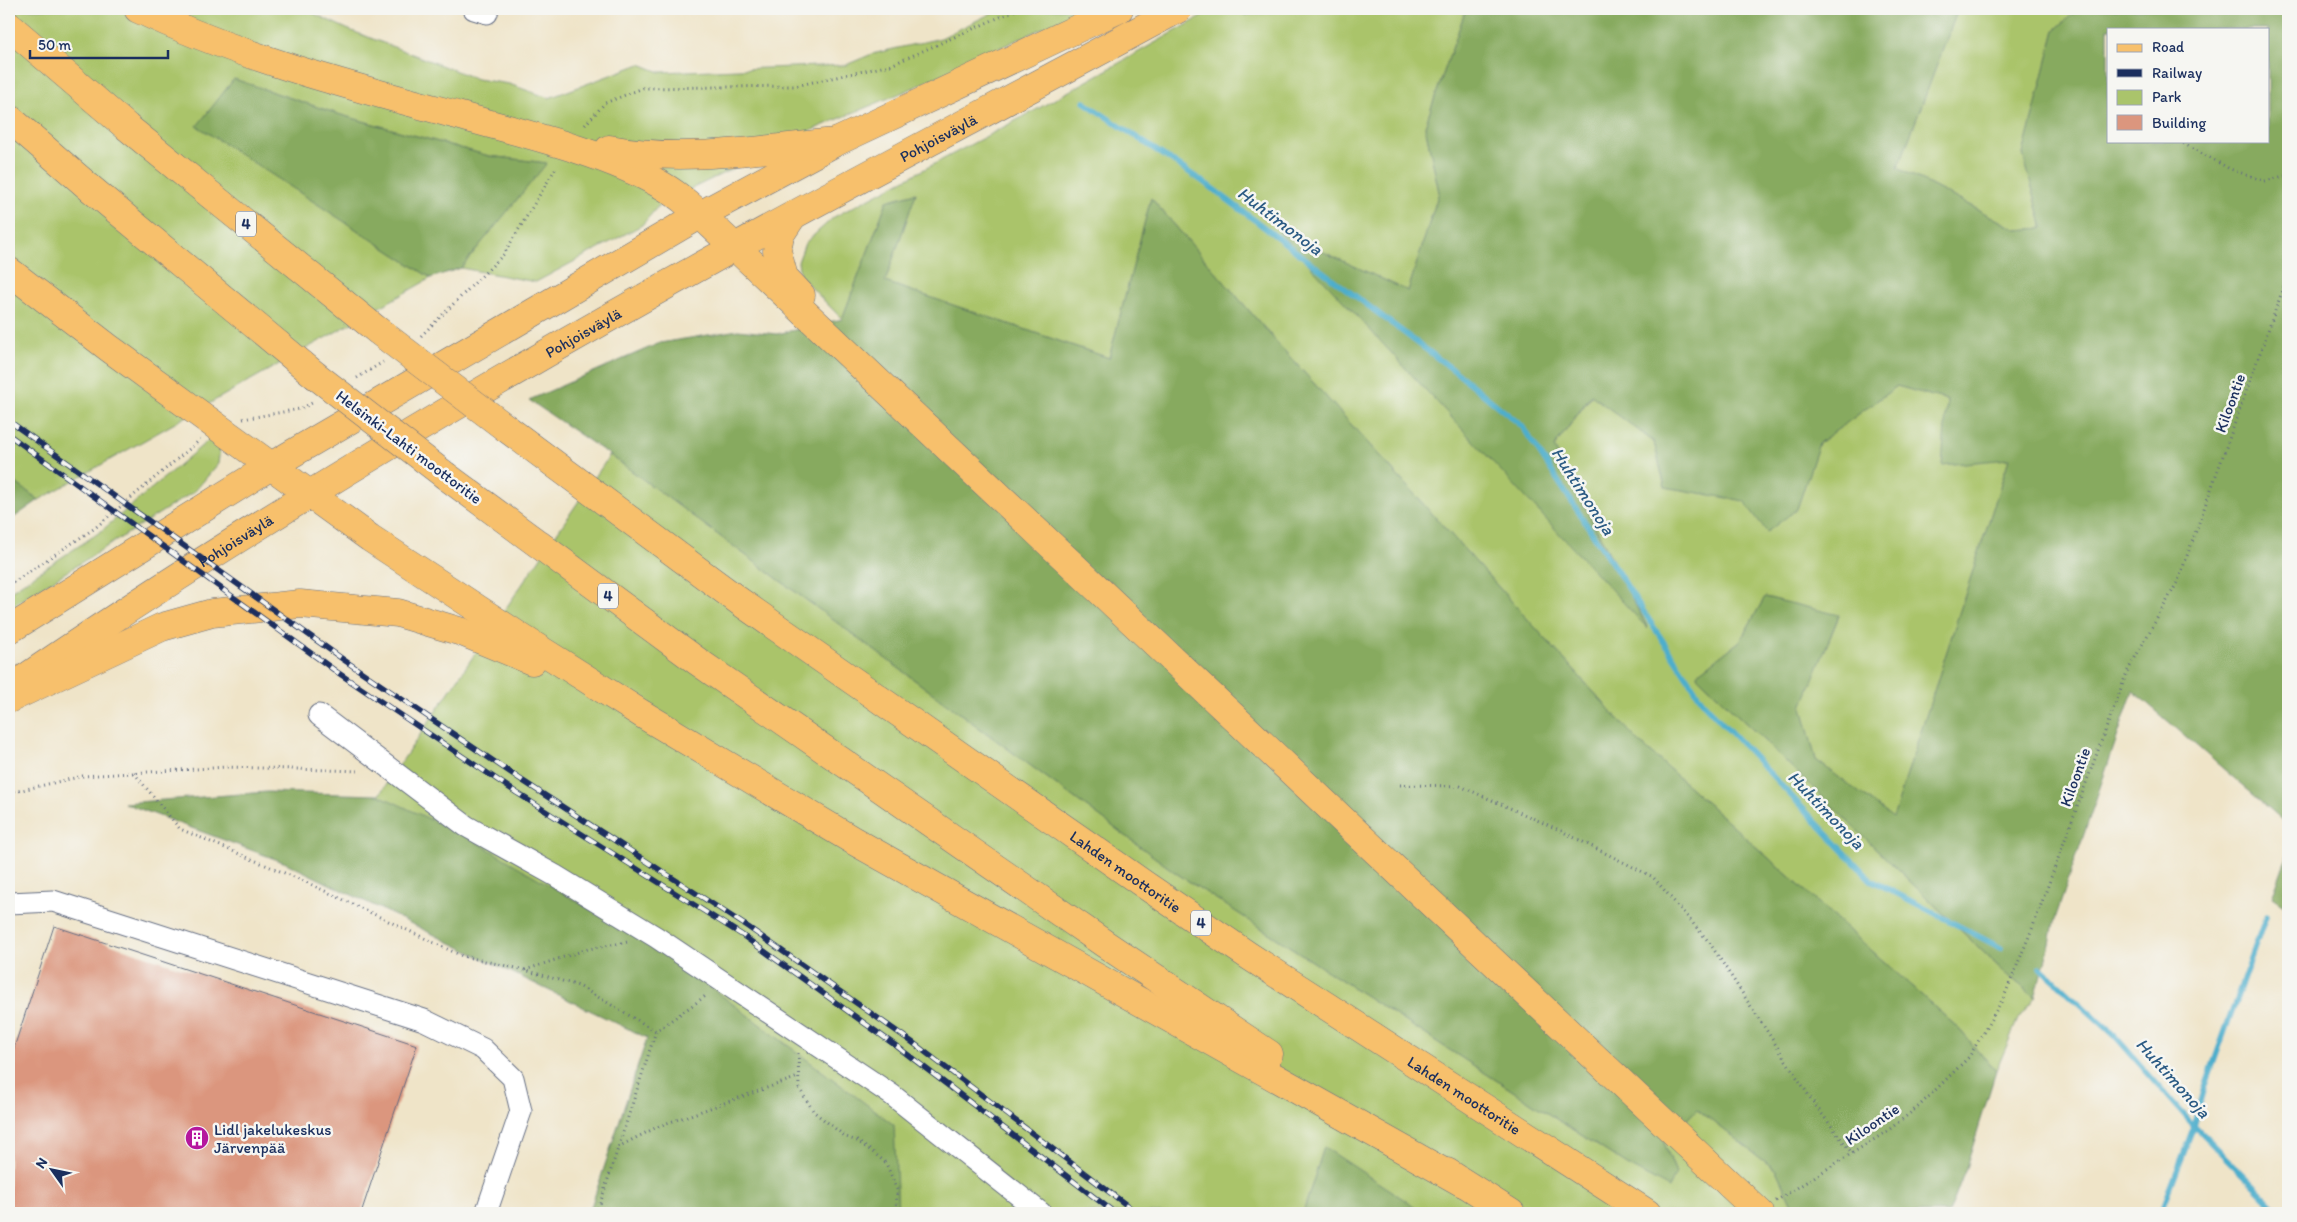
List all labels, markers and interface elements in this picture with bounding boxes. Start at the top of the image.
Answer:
scale bar [30,28,168,60]
legend [2107,28,2270,142]
text: 50 m [38,36,71,54]
text: Road [2152,38,2185,56]
text: Railway [2152,64,2202,82]
text: Park [2152,88,2182,106]
street label: Pohjoisväylä [896,109,981,166]
text: Building [2152,114,2206,132]
water label: Huhtimonoja [1233,182,1328,261]
road number: 4 [236,212,256,236]
street label: Pohjoisväylä [541,303,625,362]
street label: Kiloontie [2211,371,2249,435]
street label: Helsinki-Lahti moottoritie [332,386,486,508]
water label: Huhtimonoja [1546,443,1620,540]
street label: Pohjoisväylä [194,509,277,571]
road number: 4 [598,584,618,608]
street label: Kiloontie [2056,745,2094,809]
water label: Huhtimonoja [1783,766,1870,855]
street label: Lahden moottoritie [1066,826,1185,916]
road number: 4 [1191,910,1211,936]
water label: Huhtimonoja [2131,1033,2216,1123]
street label: Lahden moottoritie [1404,1052,1525,1139]
street label: Kiloontie [1841,1099,1903,1149]
place label: Lidl jakelukeskus Järvenpää [214,1120,332,1157]
building icon: Lidl jakelukeskus Järvenpää [184,1125,210,1151]
north arrow [28,1144,78,1194]
text: N [32,1155,51,1172]

